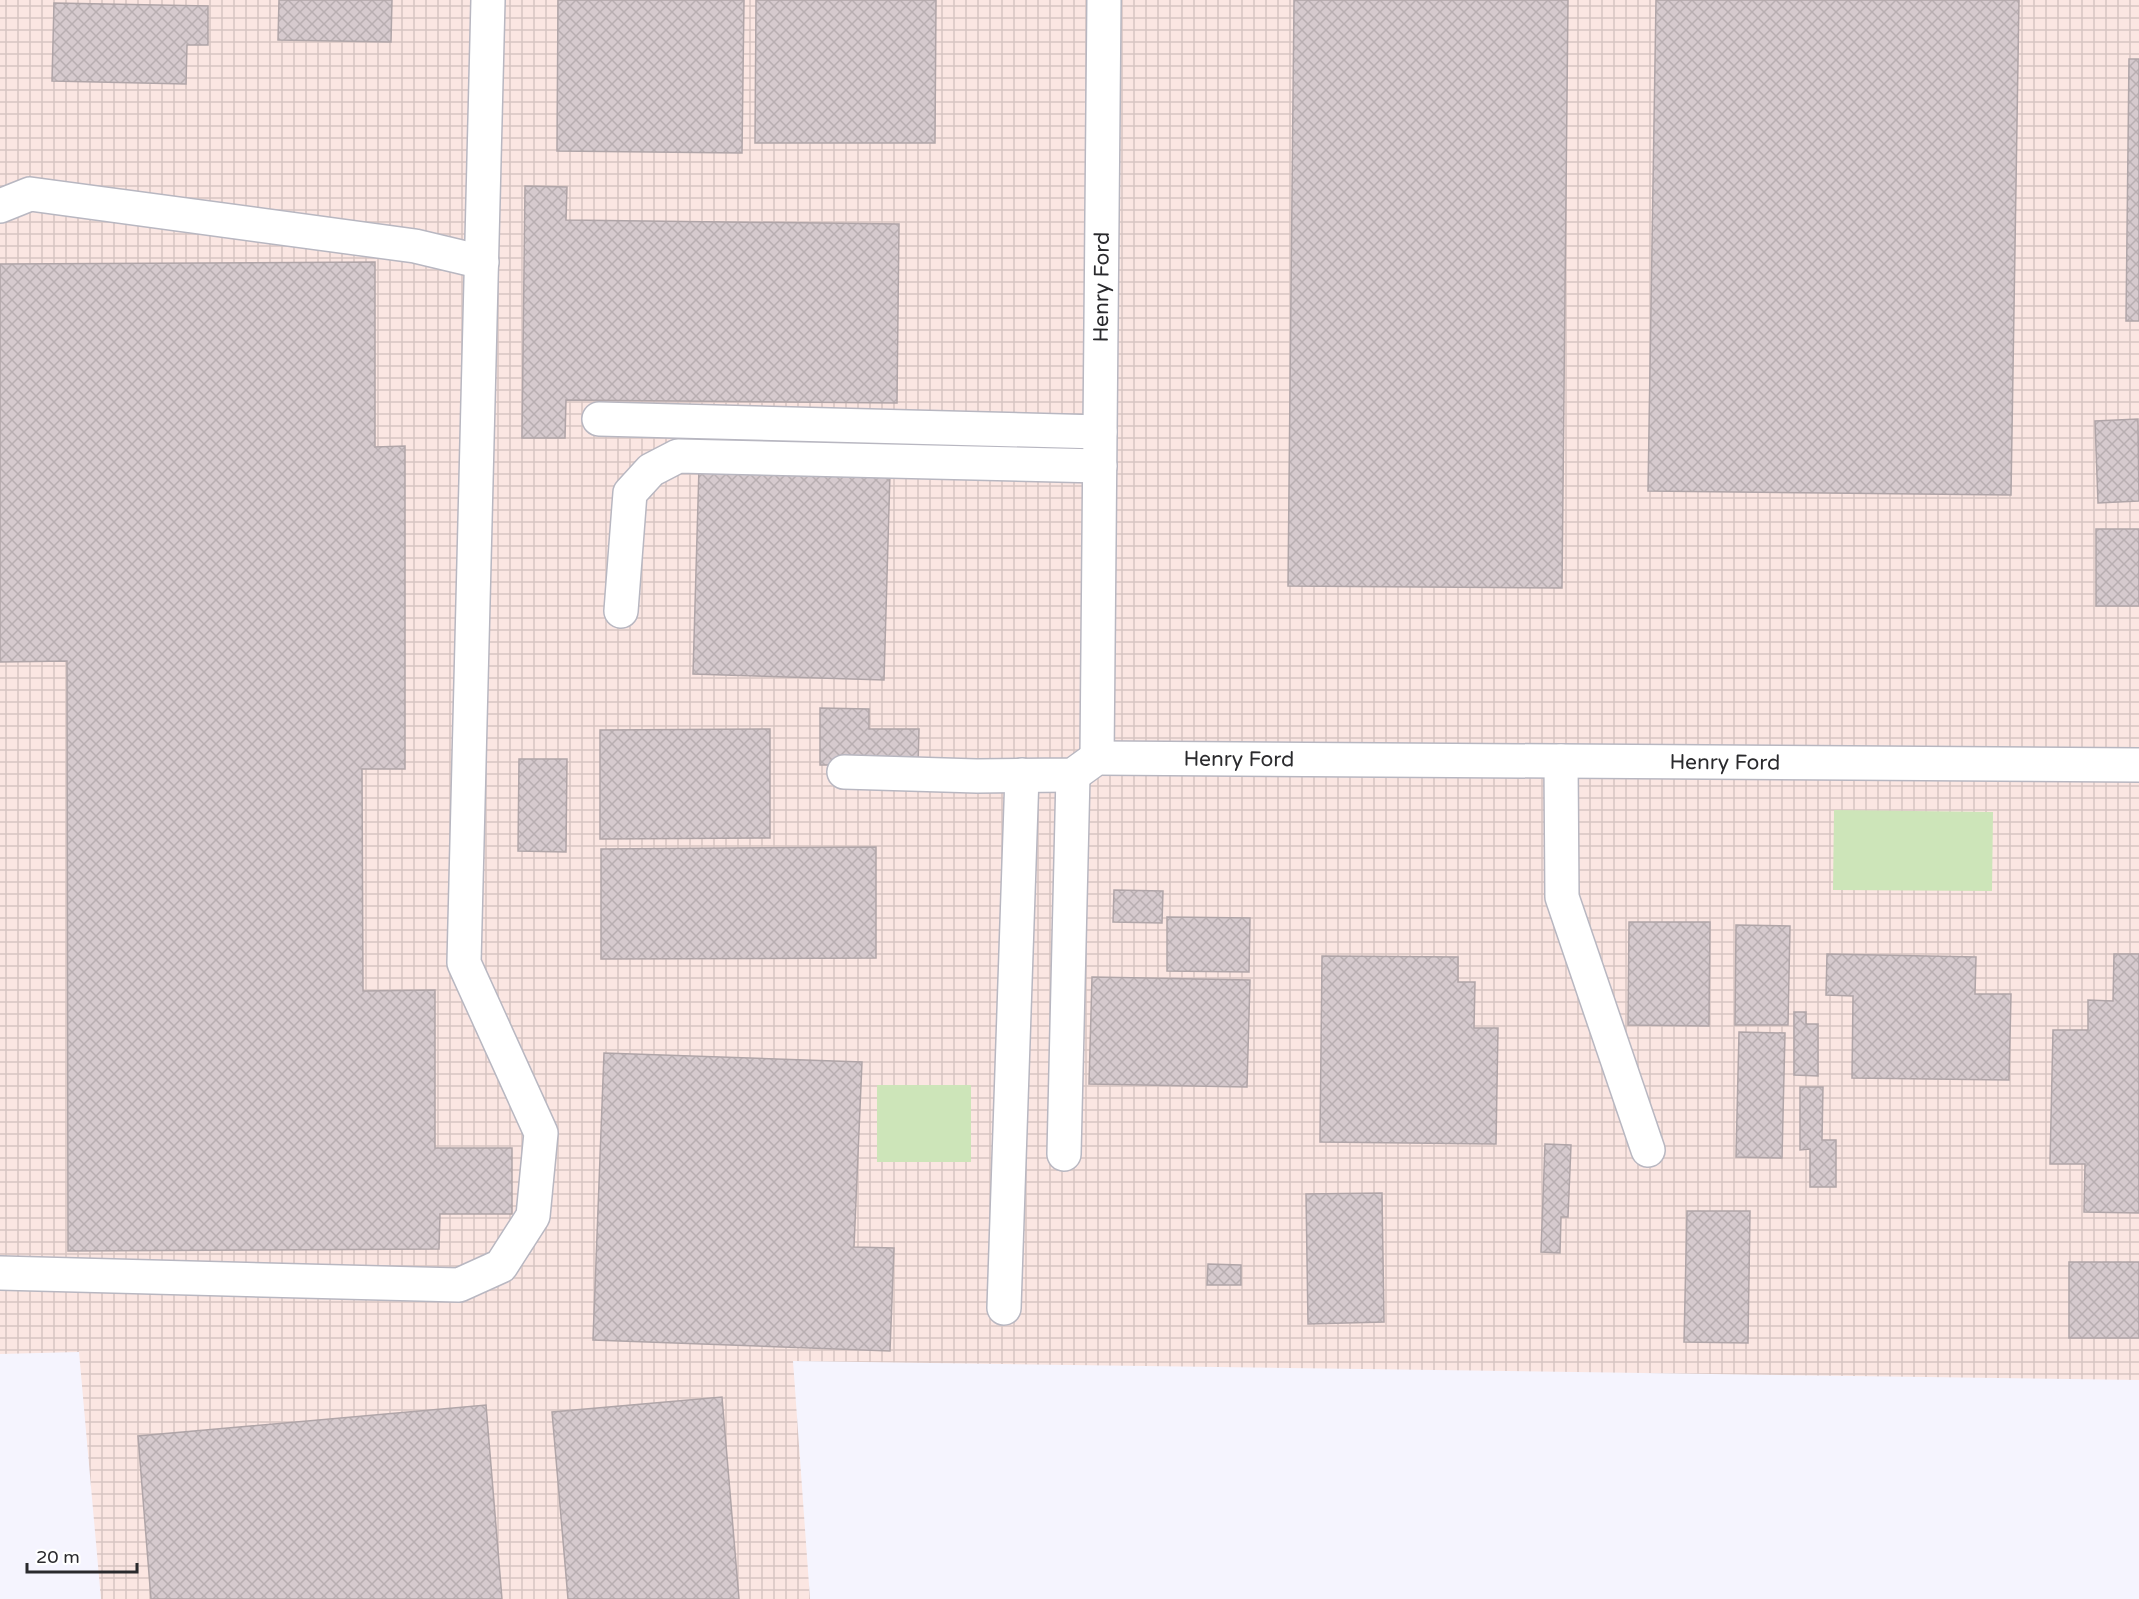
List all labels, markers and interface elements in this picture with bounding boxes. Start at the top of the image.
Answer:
street label: Henry Ford [1089,232,1115,343]
street label: Henry Ford [1184,747,1294,772]
street label: Henry Ford [1670,750,1780,776]
scale bar [27,1536,136,1574]
text: 20 m [36,1546,80,1568]

